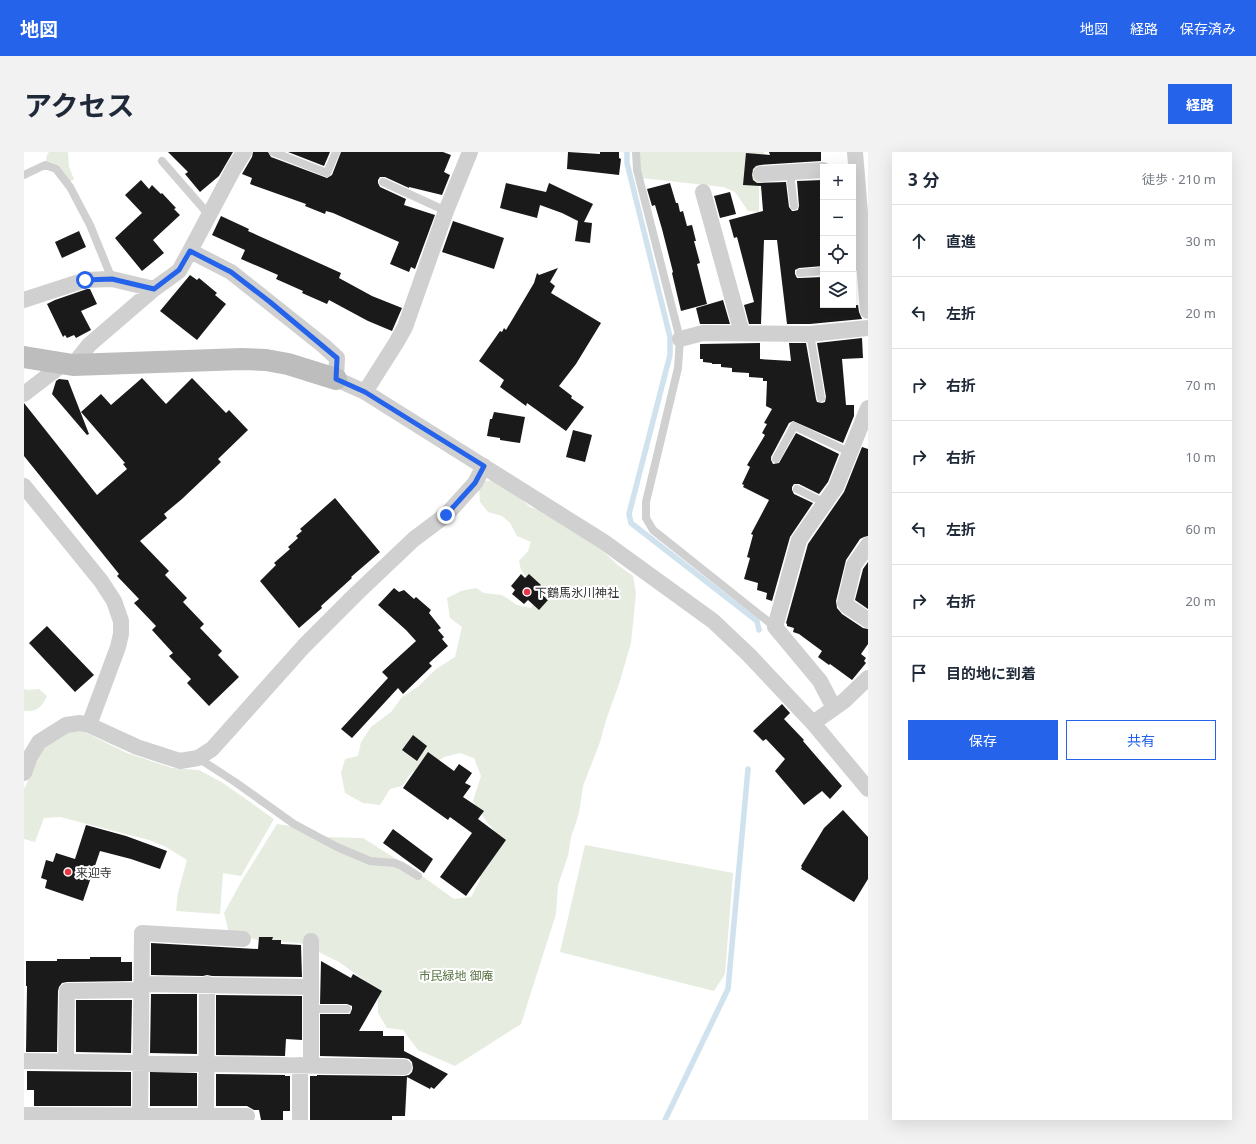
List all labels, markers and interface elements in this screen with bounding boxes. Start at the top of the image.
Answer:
text: 地図 [20,16,58,42]
text: 地図 [1080,19,1108,38]
text: 経路 [1130,19,1158,38]
text: 保存済み [1180,19,1236,38]
button: 経路 [1168,84,1232,124]
text: アクセス [24,86,135,124]
map controls [820,164,856,308]
button: + [820,164,856,200]
text: 3 分 [908,168,939,191]
text: 徒歩 · 210 m [1142,170,1216,188]
button: − [820,200,856,236]
icon: ahead [908,230,930,252]
text: 直進 [946,231,976,251]
text: 30 m [1186,232,1216,250]
button: locate [820,236,856,272]
route start [76,271,94,289]
button: layers [820,272,856,308]
icon: left [908,302,930,324]
text: 左折 [946,303,976,323]
text: 20 m [1186,304,1216,322]
icon: right [908,374,930,396]
text: 右折 [946,375,976,395]
text: 70 m [1186,376,1216,394]
icon: right [908,446,930,468]
text: 右折 [946,447,976,467]
text: 10 m [1186,448,1216,466]
route end [437,506,455,524]
icon: left [908,518,930,540]
text: 左折 [946,519,976,539]
text: 60 m [1186,520,1216,538]
place label: 下鶴馬氷川神社 [535,584,619,601]
marker: 下鶴馬氷川神社 [522,587,532,597]
icon: right [908,590,930,612]
text: 右折 [946,591,976,611]
text: 20 m [1186,592,1216,610]
icon: arrive [908,662,930,684]
text: 目的地に到着 [946,663,1036,683]
button: 保存 [908,720,1058,760]
button: 共有 [1066,720,1216,760]
place label: 来迎寺 [76,864,112,881]
marker: 来迎寺 [63,867,73,877]
park label: 市民緑地 御庵 [418,967,494,984]

